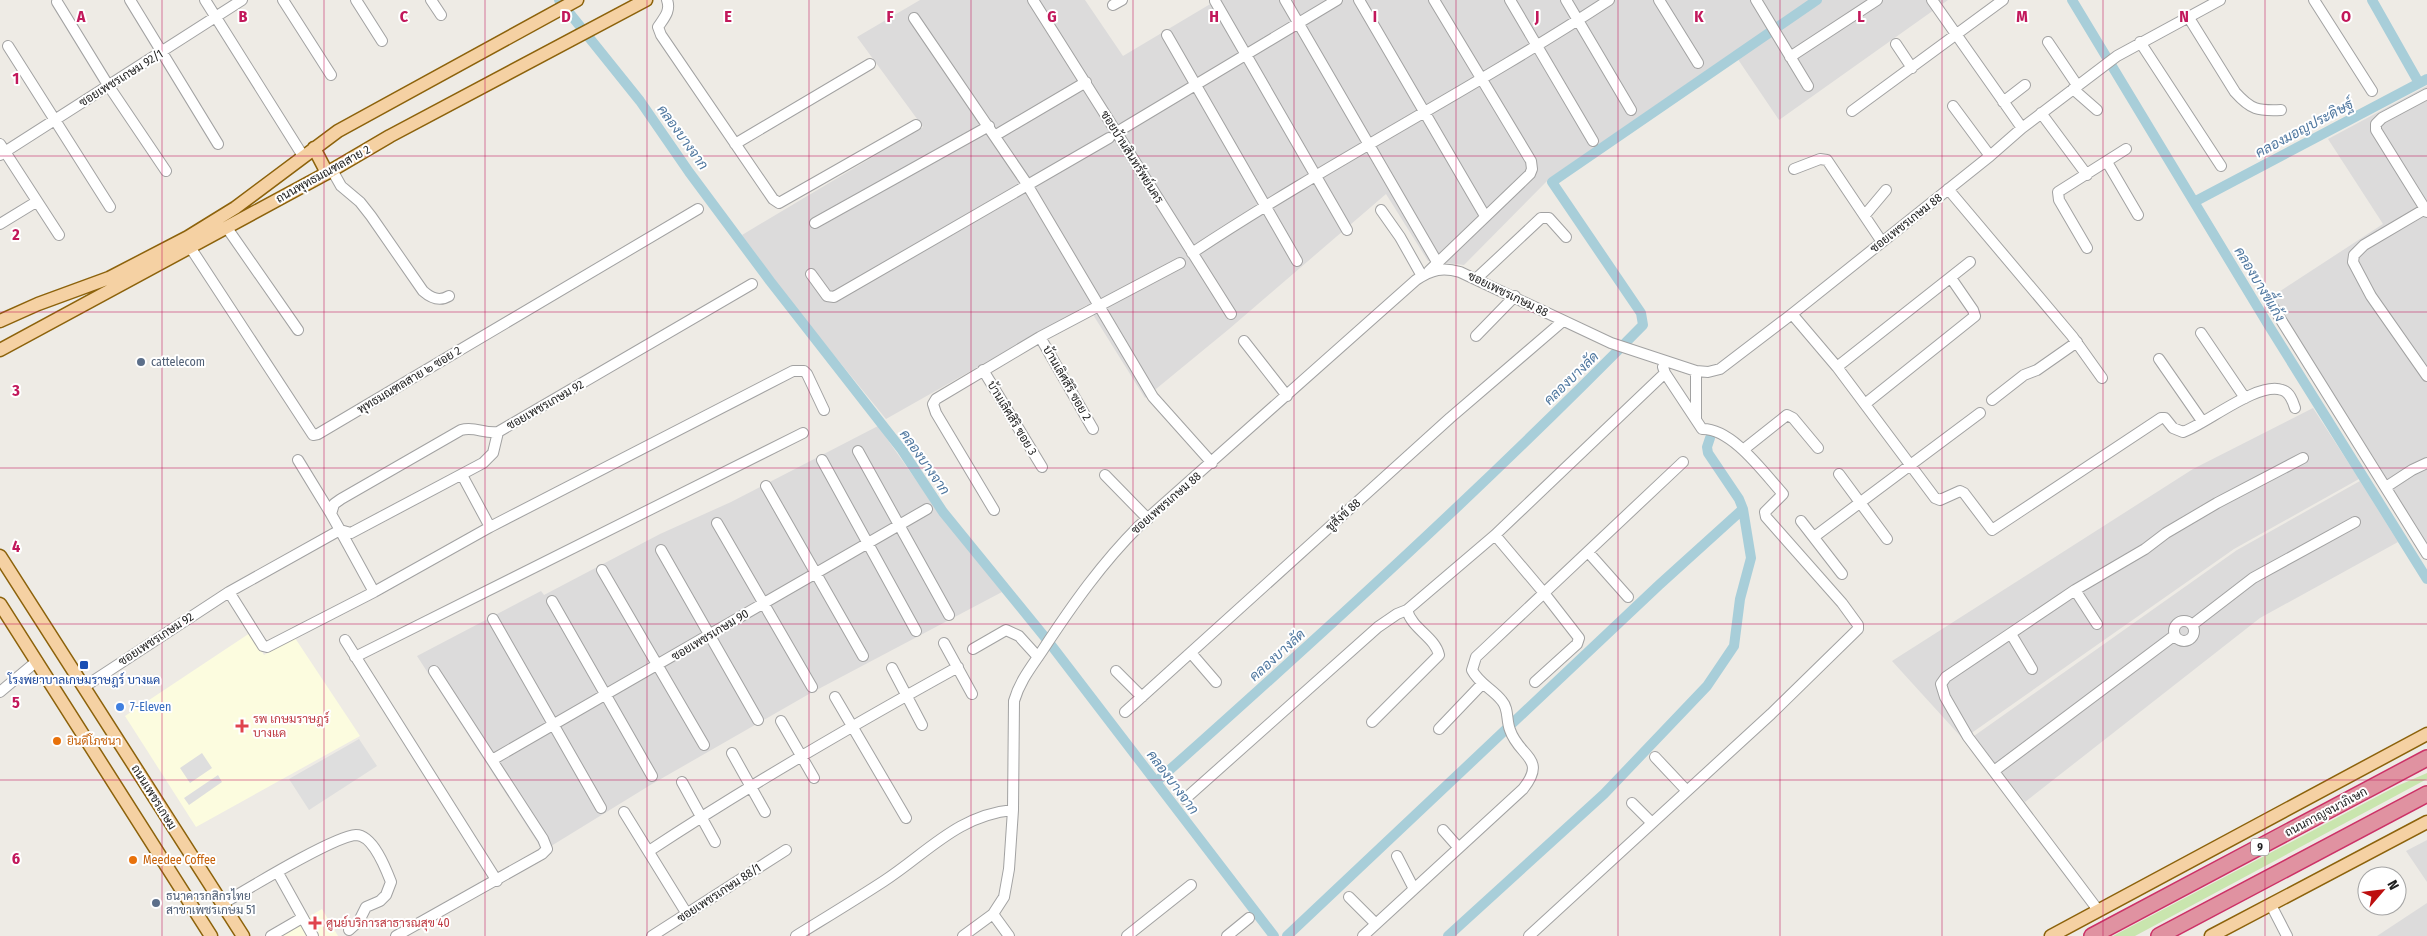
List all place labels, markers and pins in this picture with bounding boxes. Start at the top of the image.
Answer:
place label: cattelecom [151,355,205,369]
marker: cattelecom [135,356,147,368]
marker: โรงพยาบาลเกษมราษฎร์ บางแค [78,659,90,671]
place label: โรงพยาบาลเกษมราษฎร์ บางแค [7,672,160,688]
place label: 7-Eleven [130,700,171,714]
marker: 7-Eleven [114,701,126,713]
place label: รพ เกษมราษฎร์ บางแค [253,711,329,740]
marker: รพ เกษมราษฎร์ บางแค [235,719,249,733]
place label: ยินดีโภชนา [67,733,121,748]
marker: ยินดีโภชนา [51,735,63,747]
place label: Meedee Coffee [143,853,216,867]
marker: Meedee Coffee [127,854,139,866]
place label: ธนาคารกสิกรไทย สาขาเพชรเกษม 51 [166,888,256,917]
marker: ธนาคารกสิกรไทย สาขาเพชรเกษม 51 [150,897,162,909]
place label: ศูนย์บริการสาธารณสุข 40 [326,915,450,932]
marker: ศูนย์บริการสาธารณสุข 40 [308,916,322,930]

